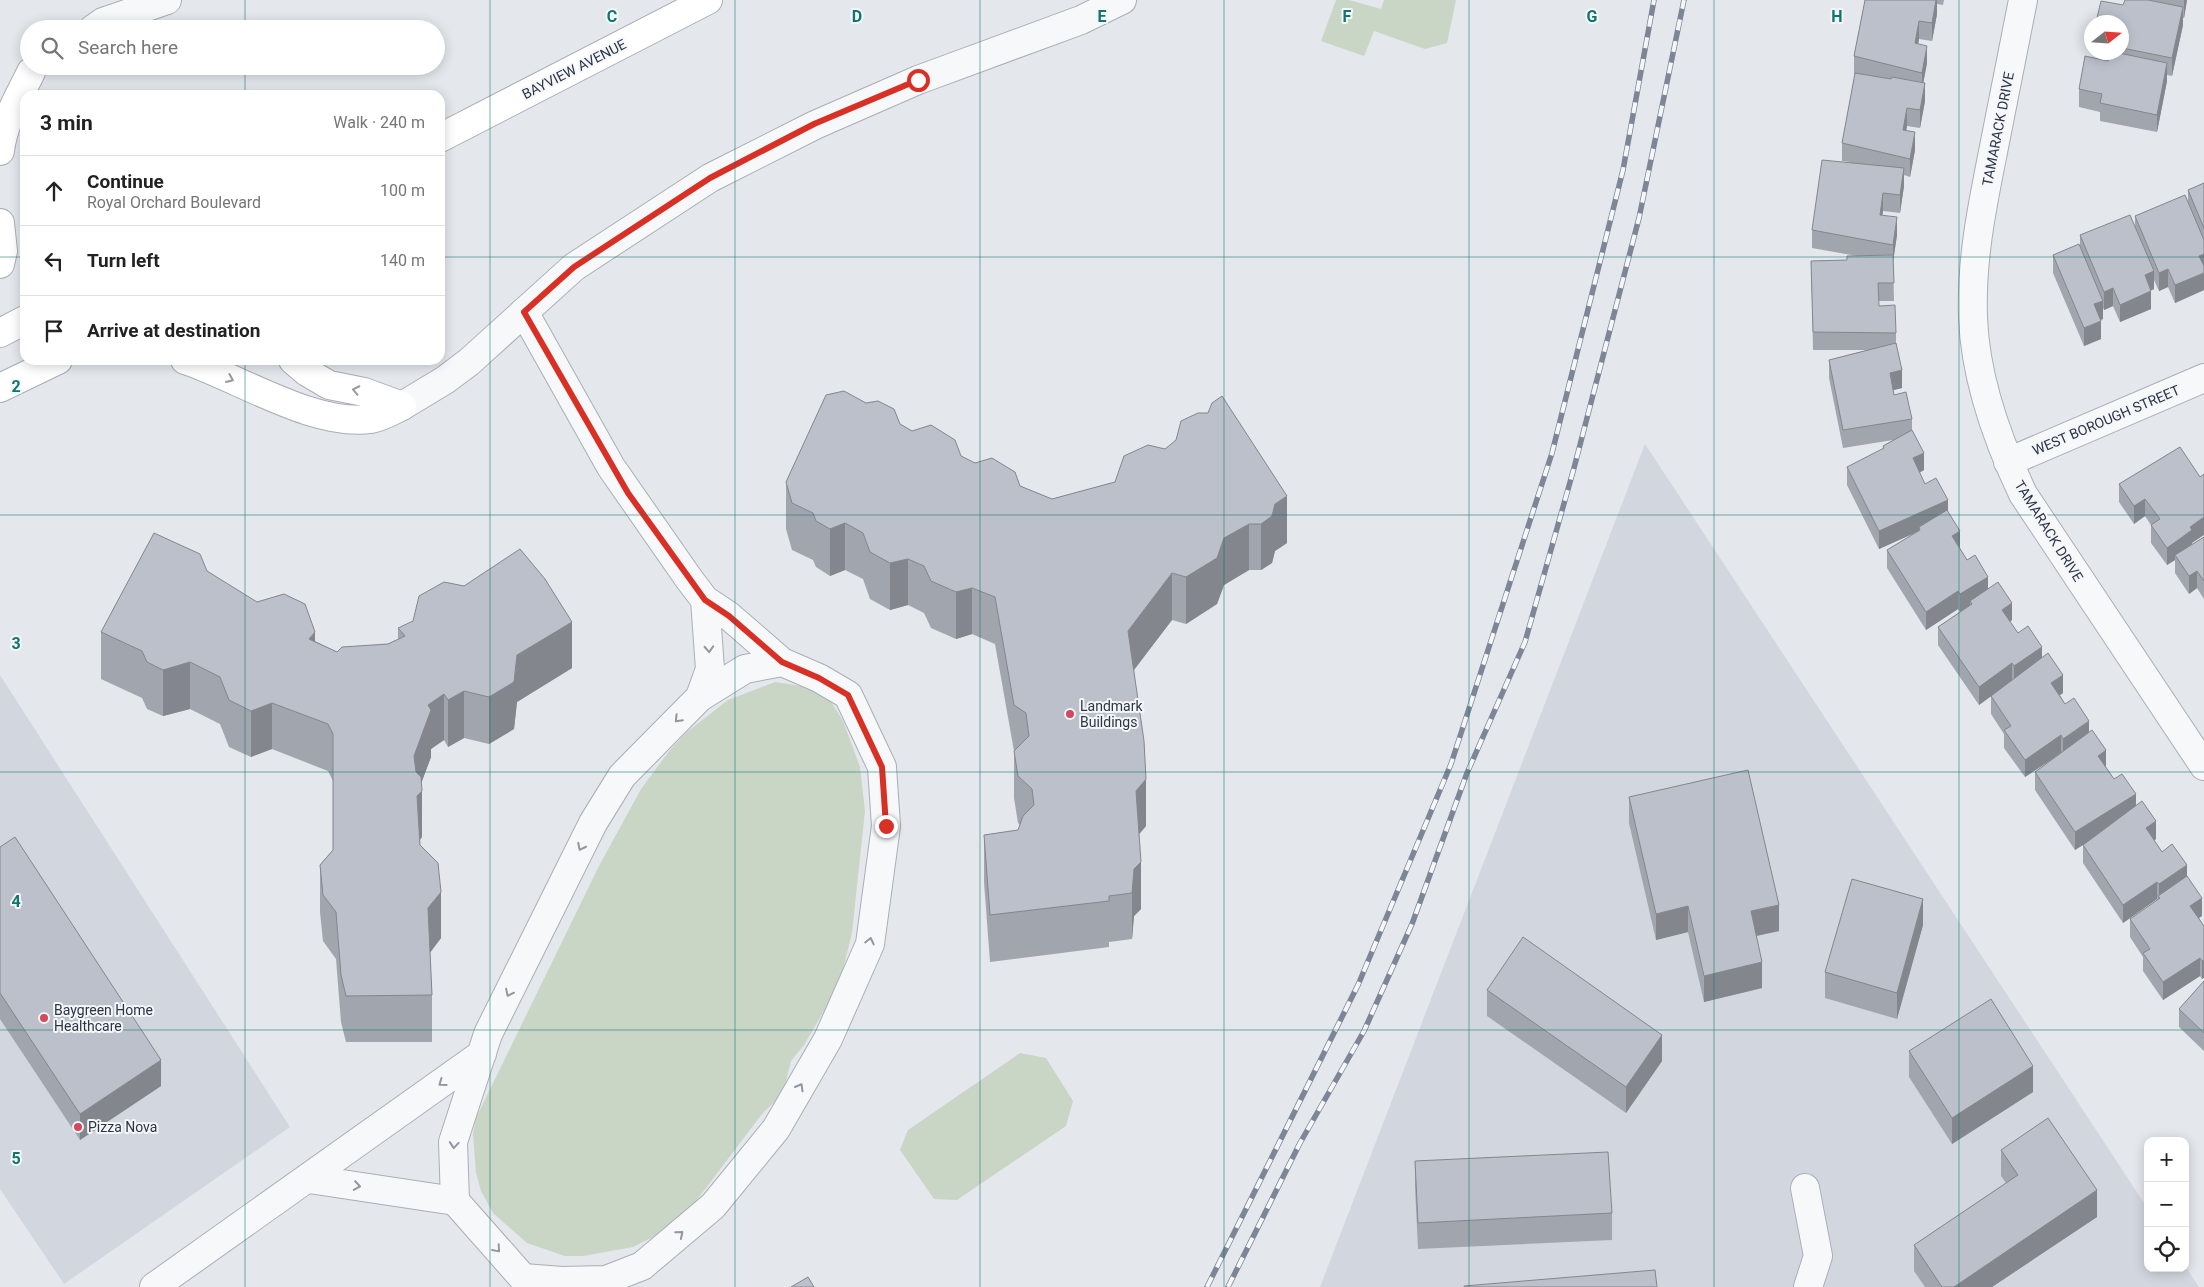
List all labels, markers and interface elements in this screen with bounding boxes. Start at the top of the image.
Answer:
text: C [607,7,617,26]
text: D [852,7,862,26]
text: E [1098,7,1107,26]
text: F [1343,7,1352,26]
text: G [1587,7,1598,26]
text: H [1831,7,1843,26]
north arrow [2084,15,2129,60]
search box [20,20,445,75]
icon: search [38,34,66,62]
text: Search here [78,36,178,59]
street label: BAYVIEW AVENUE [519,36,629,102]
route start [907,69,930,92]
street label: TAMARACK DRIVE [1979,71,2017,187]
text: 3 min [40,111,93,135]
text: Walk · 240 m [333,113,425,132]
text: Continue [87,170,164,193]
icon: ahead [40,177,68,205]
text: 100 m [380,181,425,200]
text: Royal Orchard Boulevard [87,193,261,212]
icon: left [40,247,68,275]
text: Turn left [87,249,160,272]
text: 140 m [380,251,425,270]
icon: arrive [40,317,68,345]
text: Arrive at destination [87,319,260,342]
one-way arrow [225,372,234,383]
text: 2 [11,377,21,396]
street label: WEST BOROUGH STREET [2030,381,2183,458]
one-way arrow [352,386,360,396]
street label: TAMARACK DRIVE [2011,478,2087,584]
text: 3 [11,634,21,653]
one-way arrow [704,645,715,653]
place label: Landmark Buildings [1080,698,1143,730]
marker: Landmark Buildings [1064,708,1076,720]
one-way arrow [675,713,684,722]
route end [875,815,898,838]
one-way arrow [577,842,587,851]
text: 4 [11,892,21,911]
one-way arrow [864,936,875,945]
one-way arrow [504,988,515,997]
place label: Baygreen Home Healthcare [54,1002,153,1034]
marker: Baygreen Home Healthcare [38,1012,50,1024]
one-way arrow [438,1077,448,1086]
one-way arrow [794,1083,804,1092]
place label: Pizza Nova [88,1119,157,1135]
marker: Pizza Nova [72,1121,84,1133]
map controls [2144,1137,2189,1272]
button: + [2144,1137,2189,1182]
one-way arrow [449,1142,460,1150]
text: 5 [11,1149,21,1168]
one-way arrow [354,1180,362,1191]
button: − [2144,1182,2189,1227]
button: locate [2144,1227,2189,1272]
one-way arrow [674,1231,683,1240]
one-way arrow [491,1243,500,1252]

